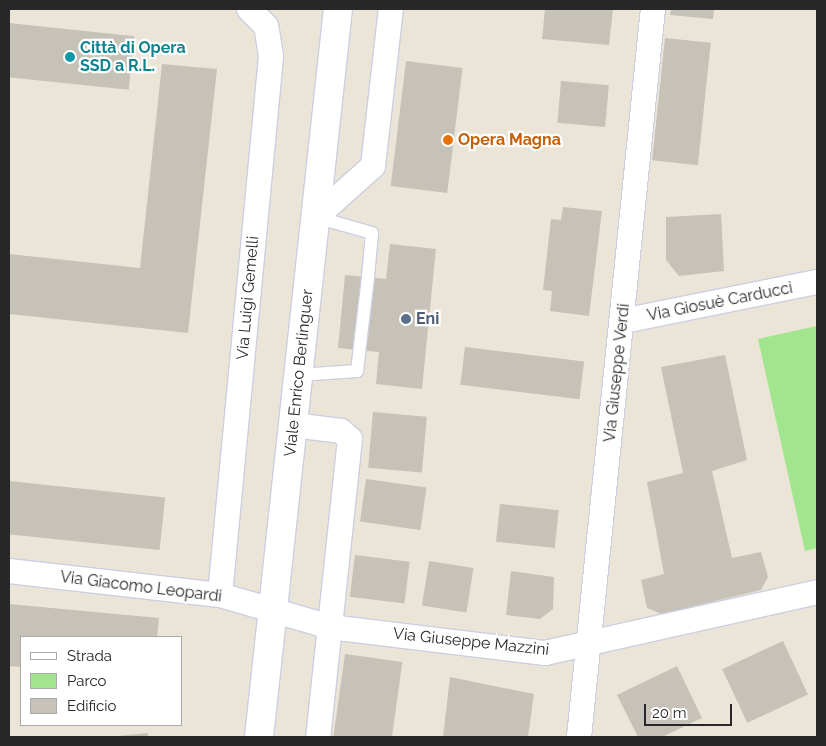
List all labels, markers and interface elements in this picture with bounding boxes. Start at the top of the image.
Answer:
place label: Città di Opera SSD a R.L. [80,38,186,76]
marker: Città di Opera SSD a R.L. [64,51,76,63]
place label: Opera Magna [458,130,561,150]
marker: Opera Magna [442,134,454,146]
street label: Via Luigi Gemelli [233,235,263,361]
street label: Via Giosuè Carducci [646,278,794,326]
street label: Viale Enrico Berlinguer [281,288,317,458]
street label: Via Giuseppe Verdi [600,302,634,444]
place label: Eni [416,309,439,329]
marker: Eni [400,313,412,325]
street label: Via Giacomo Leopardi [59,568,223,606]
street label: Via Giuseppe Mazzini [392,624,550,660]
legend [20,636,182,726]
text: Strada [67,647,112,665]
text: Parco [67,672,107,690]
scale bar [646,694,734,726]
text: Edificio [67,697,117,715]
text: 20 m [652,704,687,722]

